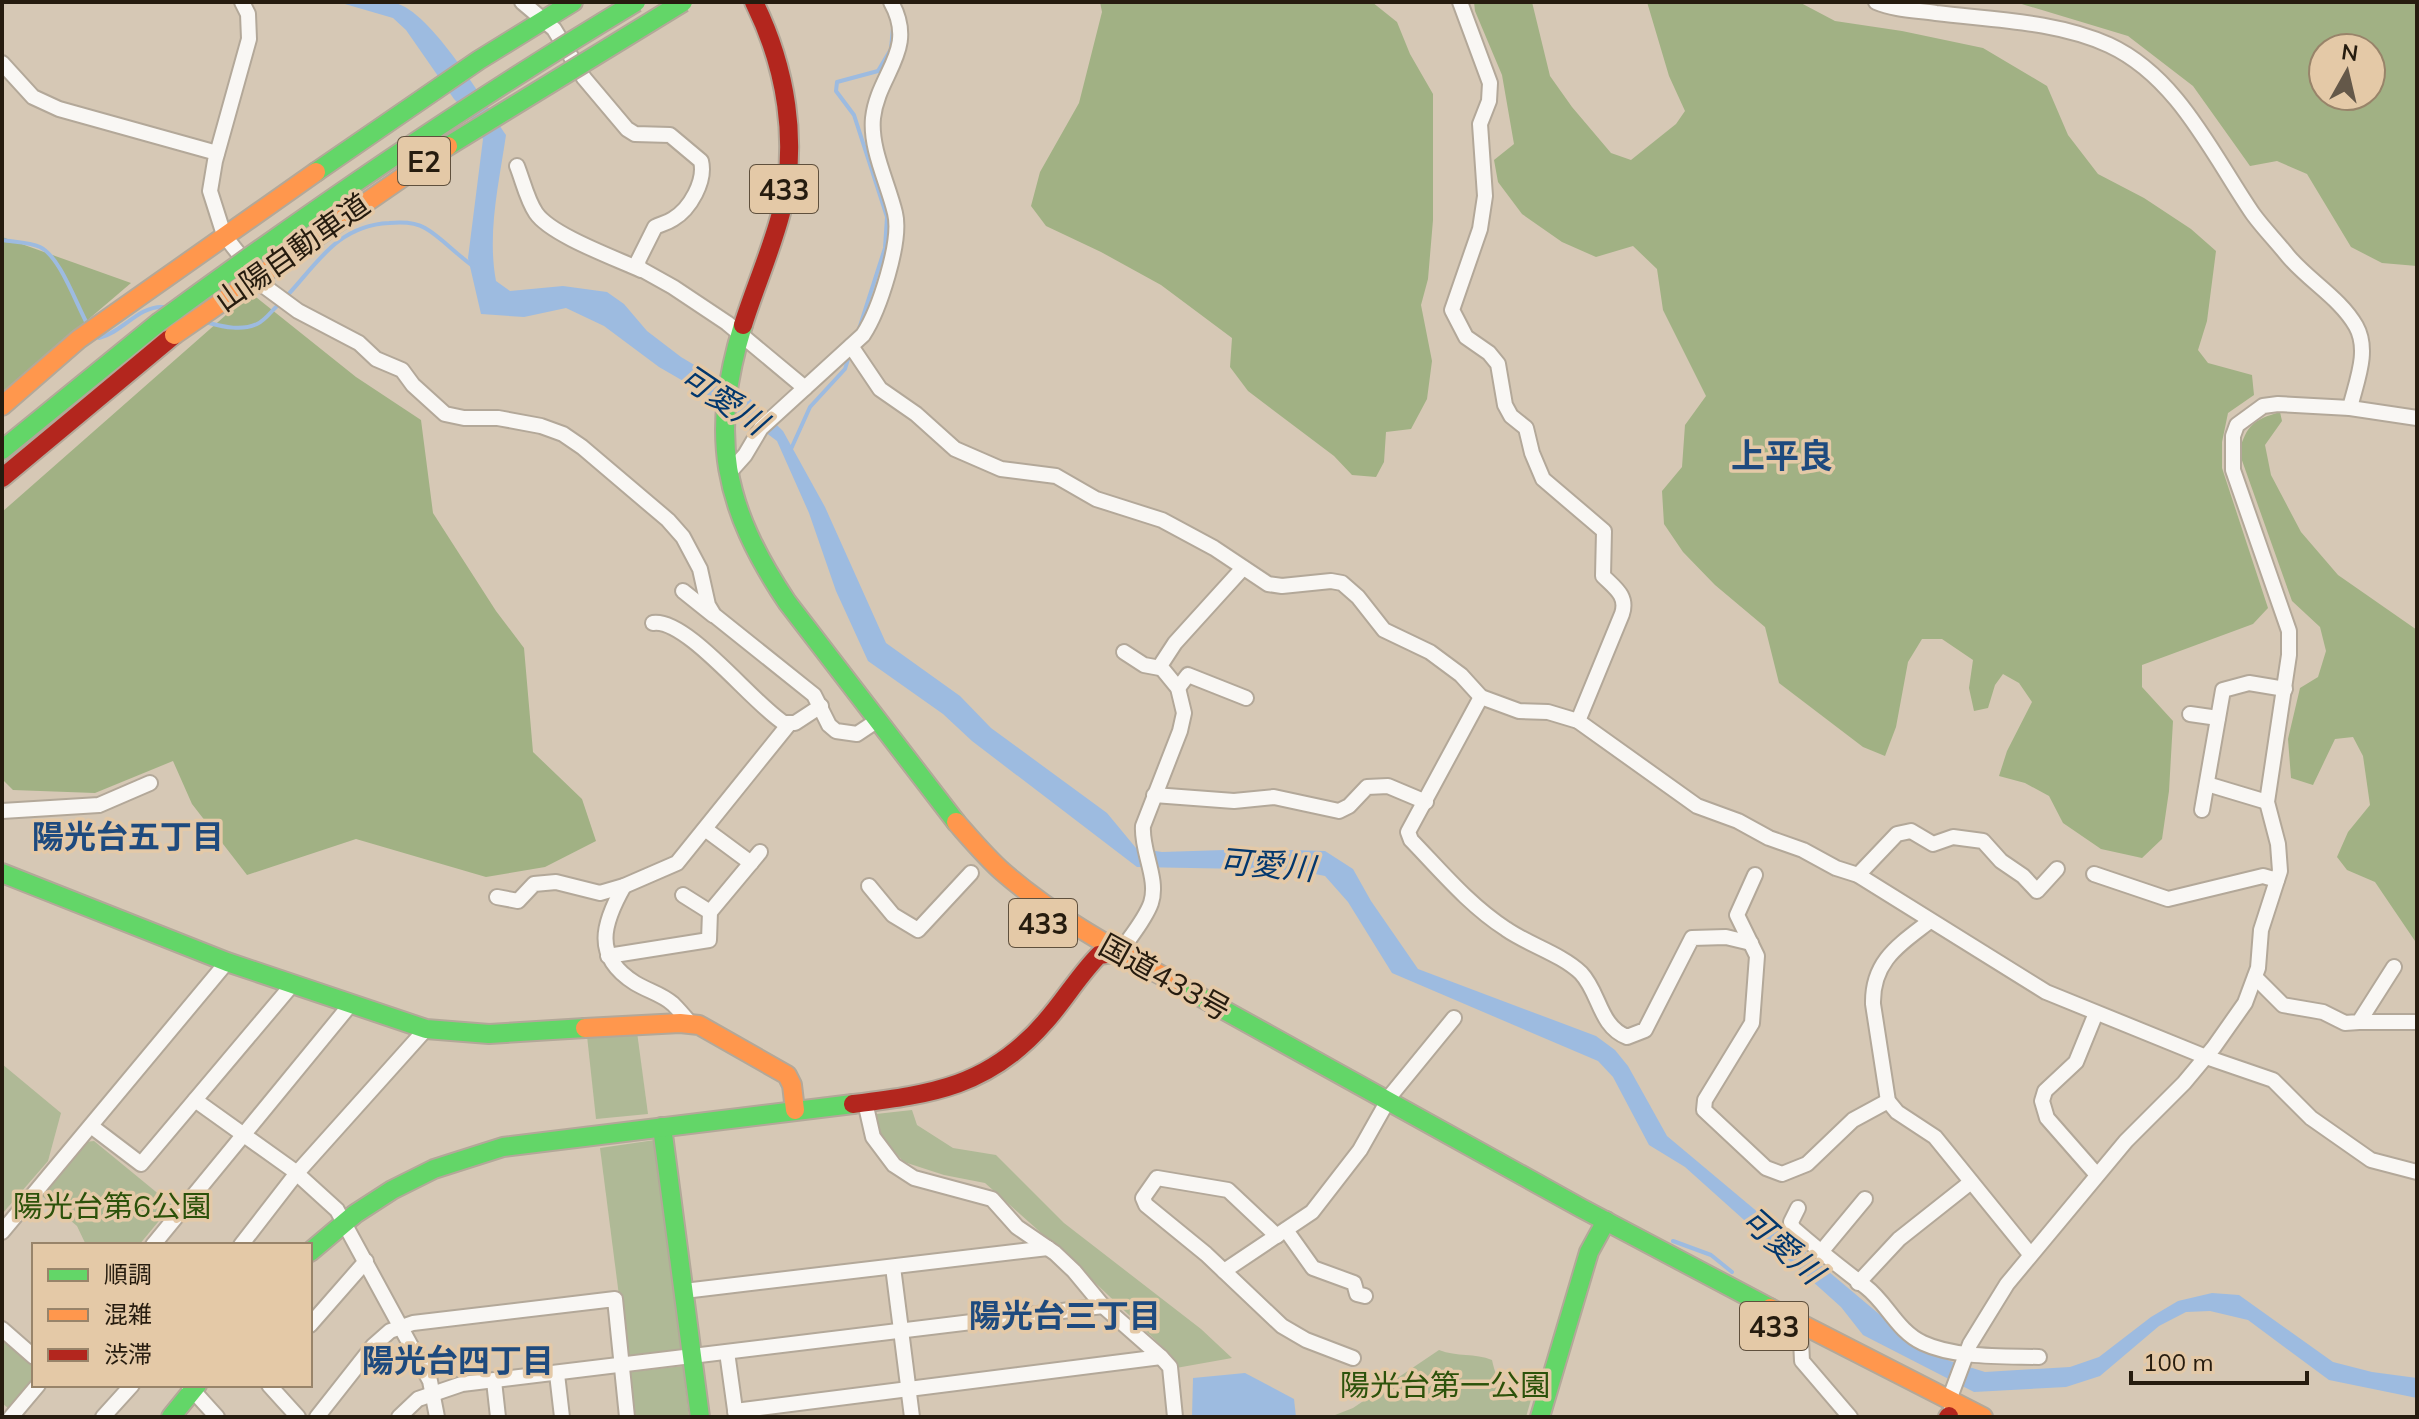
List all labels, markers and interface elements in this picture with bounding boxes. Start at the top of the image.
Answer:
north arrow [2307,32,2387,112]
text: N [2340,37,2360,67]
road number: E2 [398,137,450,185]
road number: 433 [750,165,818,213]
street label: 山陽自動車道 [207,185,377,319]
water label: 可愛川 [673,356,777,444]
district label: 上平良 [1731,434,1833,477]
district label: 陽光台五丁目 [32,816,224,856]
water label: 可愛川 [1217,840,1320,888]
road number: 433 [1009,899,1077,947]
street label: 国道433号 [1093,925,1237,1029]
park label: 陽光台第6公園 [13,1187,211,1225]
water label: 可愛川 [1734,1198,1834,1294]
legend [32,1243,312,1387]
text: 順調 [104,1259,152,1289]
district label: 陽光台三丁目 [969,1295,1161,1335]
text: 混雑 [104,1299,152,1329]
road number: 433 [1740,1302,1808,1350]
scale bar [2131,1335,2307,1385]
text: 渋滞 [104,1339,152,1369]
district label: 陽光台四丁目 [362,1340,554,1380]
text: 100 m [2143,1347,2214,1377]
park label: 陽光台第一公園 [1340,1366,1550,1404]

